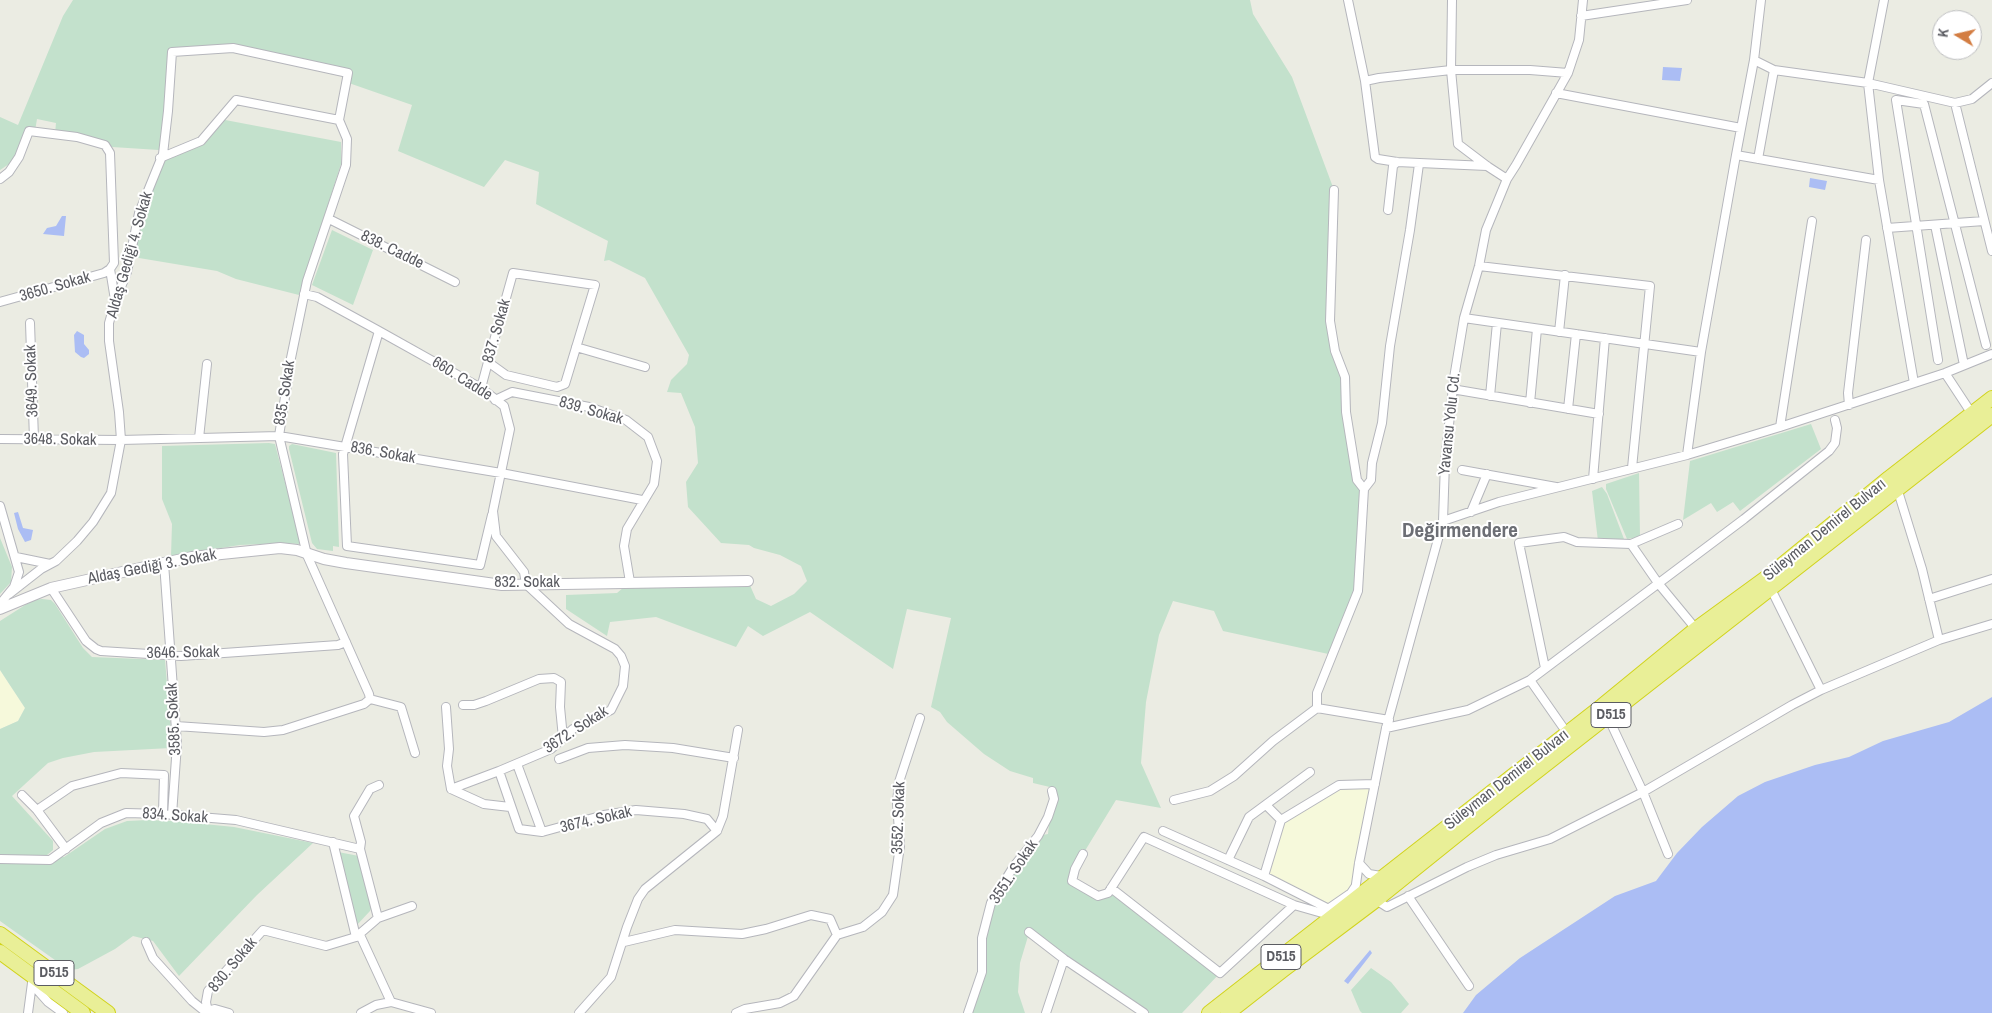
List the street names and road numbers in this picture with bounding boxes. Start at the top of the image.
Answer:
street label: Aldaş Gediği 4. Sokak [103,190,157,320]
street label: 838. Cadde [357,227,427,273]
street label: 3650. Sokak [17,268,93,306]
street label: 837. Sokak [479,297,515,365]
street label: 3649. Sokak [21,344,43,418]
street label: 660. Cadde [428,353,496,405]
street label: 835. Sokak [270,359,300,427]
street label: Yavansu Yolu Cd. [1435,372,1465,476]
street label: 839. Sokak [557,393,625,429]
street label: 3648. Sokak [23,430,97,450]
street label: 836. Sokak [349,438,417,468]
street label: Süleyman Demirel Bulvarı [1760,475,1890,585]
street label: Aldaş Gediği 3. Sokak [86,545,218,589]
street label: 832. Sokak [494,573,560,593]
street label: 3646. Sokak [146,643,220,663]
street label: 3585. Sokak [163,682,185,756]
street label: 3672. Sokak [540,702,612,758]
road number: D515 [1591,702,1631,728]
street label: Süleyman Demirel Bulvarı [1441,726,1573,834]
street label: 3552. Sokak [888,781,910,855]
street label: 3674. Sokak [558,802,634,838]
street label: 834. Sokak [142,804,208,828]
street label: 3551. Sokak [986,836,1042,908]
street label: 830. Sokak [205,934,261,996]
road number: D515 [1261,944,1301,970]
road number: D515 [34,960,74,986]

